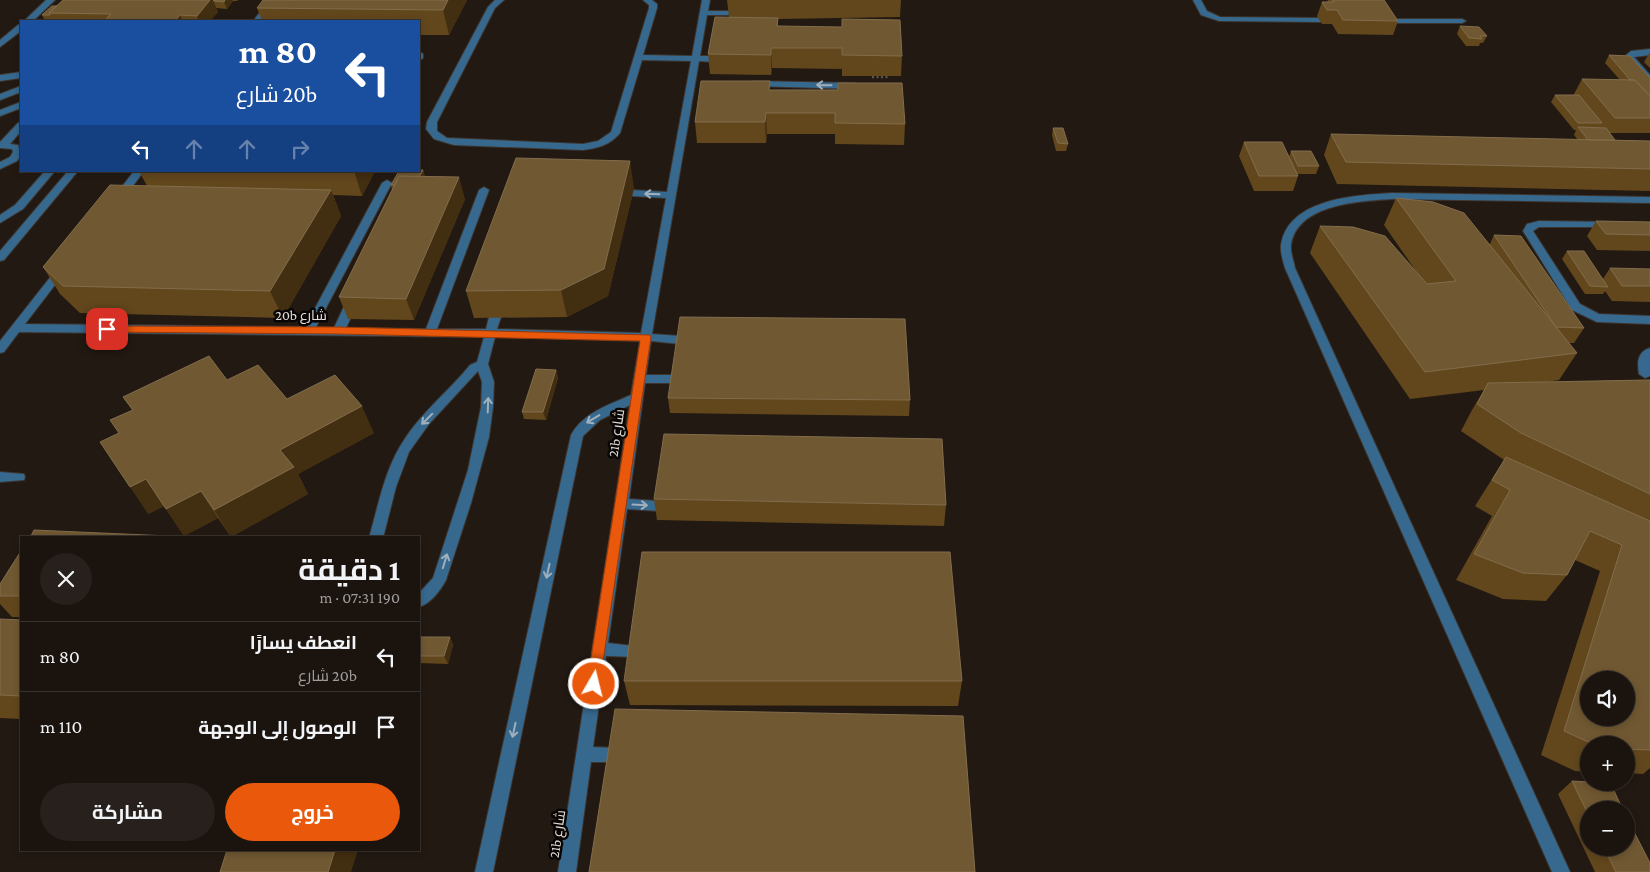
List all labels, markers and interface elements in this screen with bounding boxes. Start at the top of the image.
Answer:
text: 80 m [239,32,317,71]
icon: left [335,40,400,105]
one-way arrow [816,81,832,90]
text: 20b شارع [236,82,317,107]
icon: left [127,135,155,163]
icon: ahead [180,135,208,163]
icon: ahead [233,135,261,163]
icon: right [286,135,314,163]
one-way arrow [644,189,660,199]
street label: 20b شارع [275,307,327,324]
pin [86,308,128,350]
icon: arrive [93,315,121,343]
one-way arrow [483,397,492,413]
street label: 21b شارع [605,408,628,458]
one-way arrow [421,413,433,425]
one-way arrow [587,414,601,424]
one-way arrow [632,501,648,510]
button: close [40,553,92,605]
text: 1 دقيقة [298,553,400,586]
one-way arrow [440,554,450,570]
one-way arrow [543,562,552,578]
text: 190 m · 07:31 [319,589,400,606]
text: انعطف يسارًا [250,632,357,653]
icon: left [372,643,400,671]
text: 80 m [40,646,80,667]
position arrow [567,657,619,709]
text: 20b شارع [298,667,357,684]
map controls [1580,671,1635,856]
button: sound [1580,671,1635,726]
icon: arrive [372,713,400,741]
text: 110 m [40,716,82,737]
text: الوصول إلى الوجهة [198,717,357,738]
one-way arrow [509,721,519,737]
button: + [1580,736,1635,791]
button: مشاركة [40,783,215,841]
button: خروج [225,783,400,841]
button: − [1580,801,1635,856]
street label: 21b شارع [546,809,569,859]

